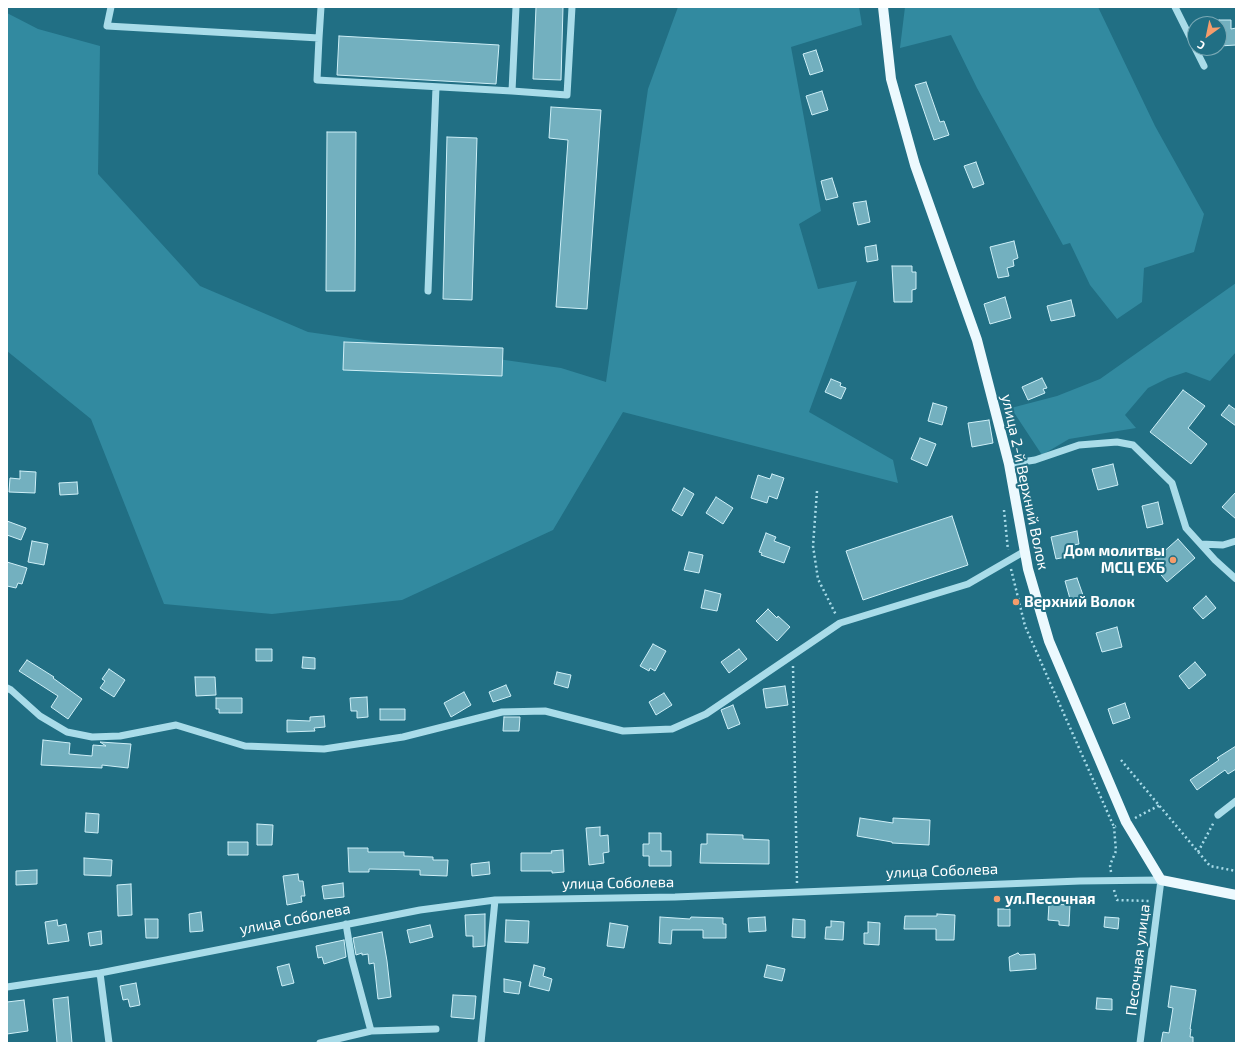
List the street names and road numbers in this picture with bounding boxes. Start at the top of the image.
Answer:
street label: улица 2-й Верхний Волок [998,393,1052,571]
street label: улица Соболева [886,860,998,882]
street label: улица Соболева [562,873,674,893]
street label: улица Соболева [238,899,352,939]
street label: Песочная улица [1122,903,1154,1017]

